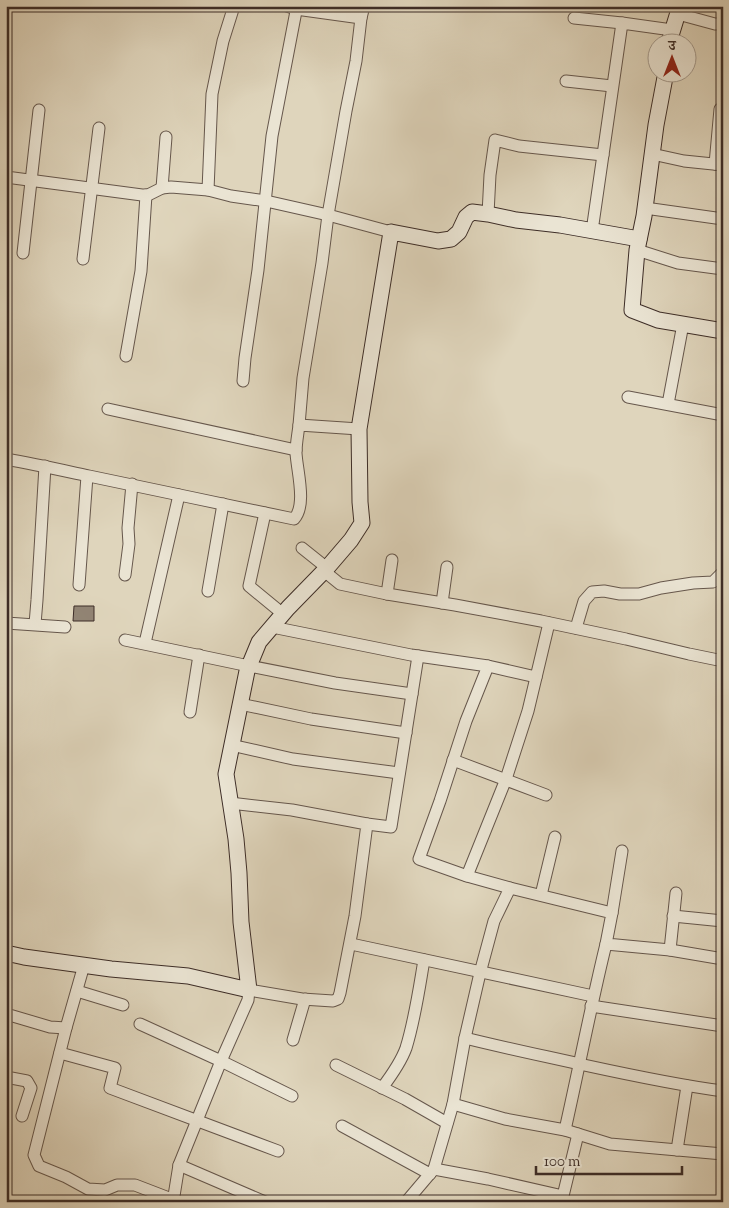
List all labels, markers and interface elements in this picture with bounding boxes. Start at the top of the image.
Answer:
north arrow [646,32,696,82]
text: उ [667,37,676,57]
scale bar [536,1143,683,1175]
text: 100 m [544,1152,581,1173]

